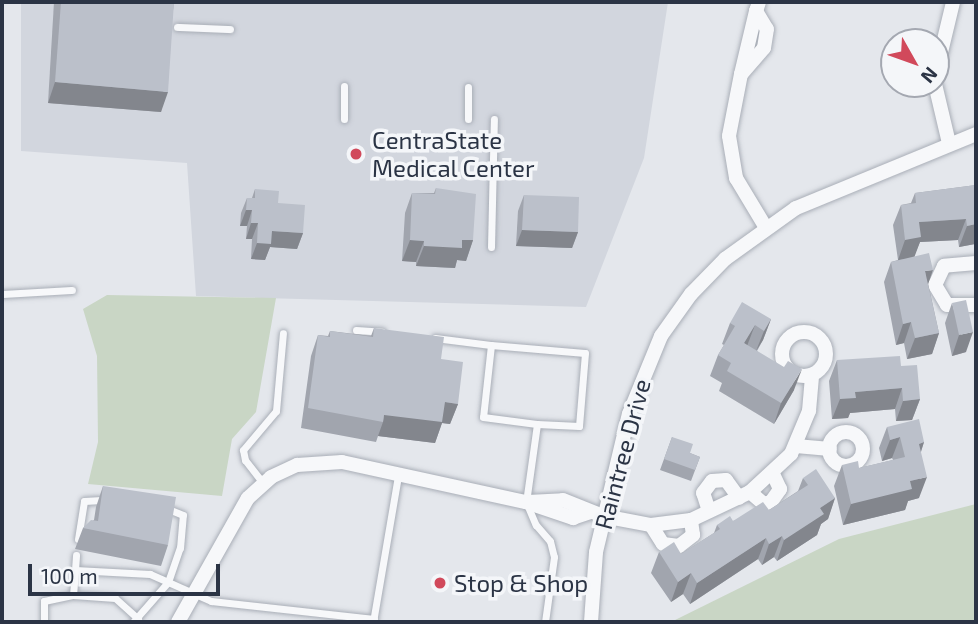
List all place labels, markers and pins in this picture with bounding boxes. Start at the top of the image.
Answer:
place label: CentraState Medical Center [372,126,535,182]
marker: CentraState Medical Center [346,144,366,164]
place label: Stop & Shop [454,569,588,597]
marker: Stop & Shop [432,575,448,591]

